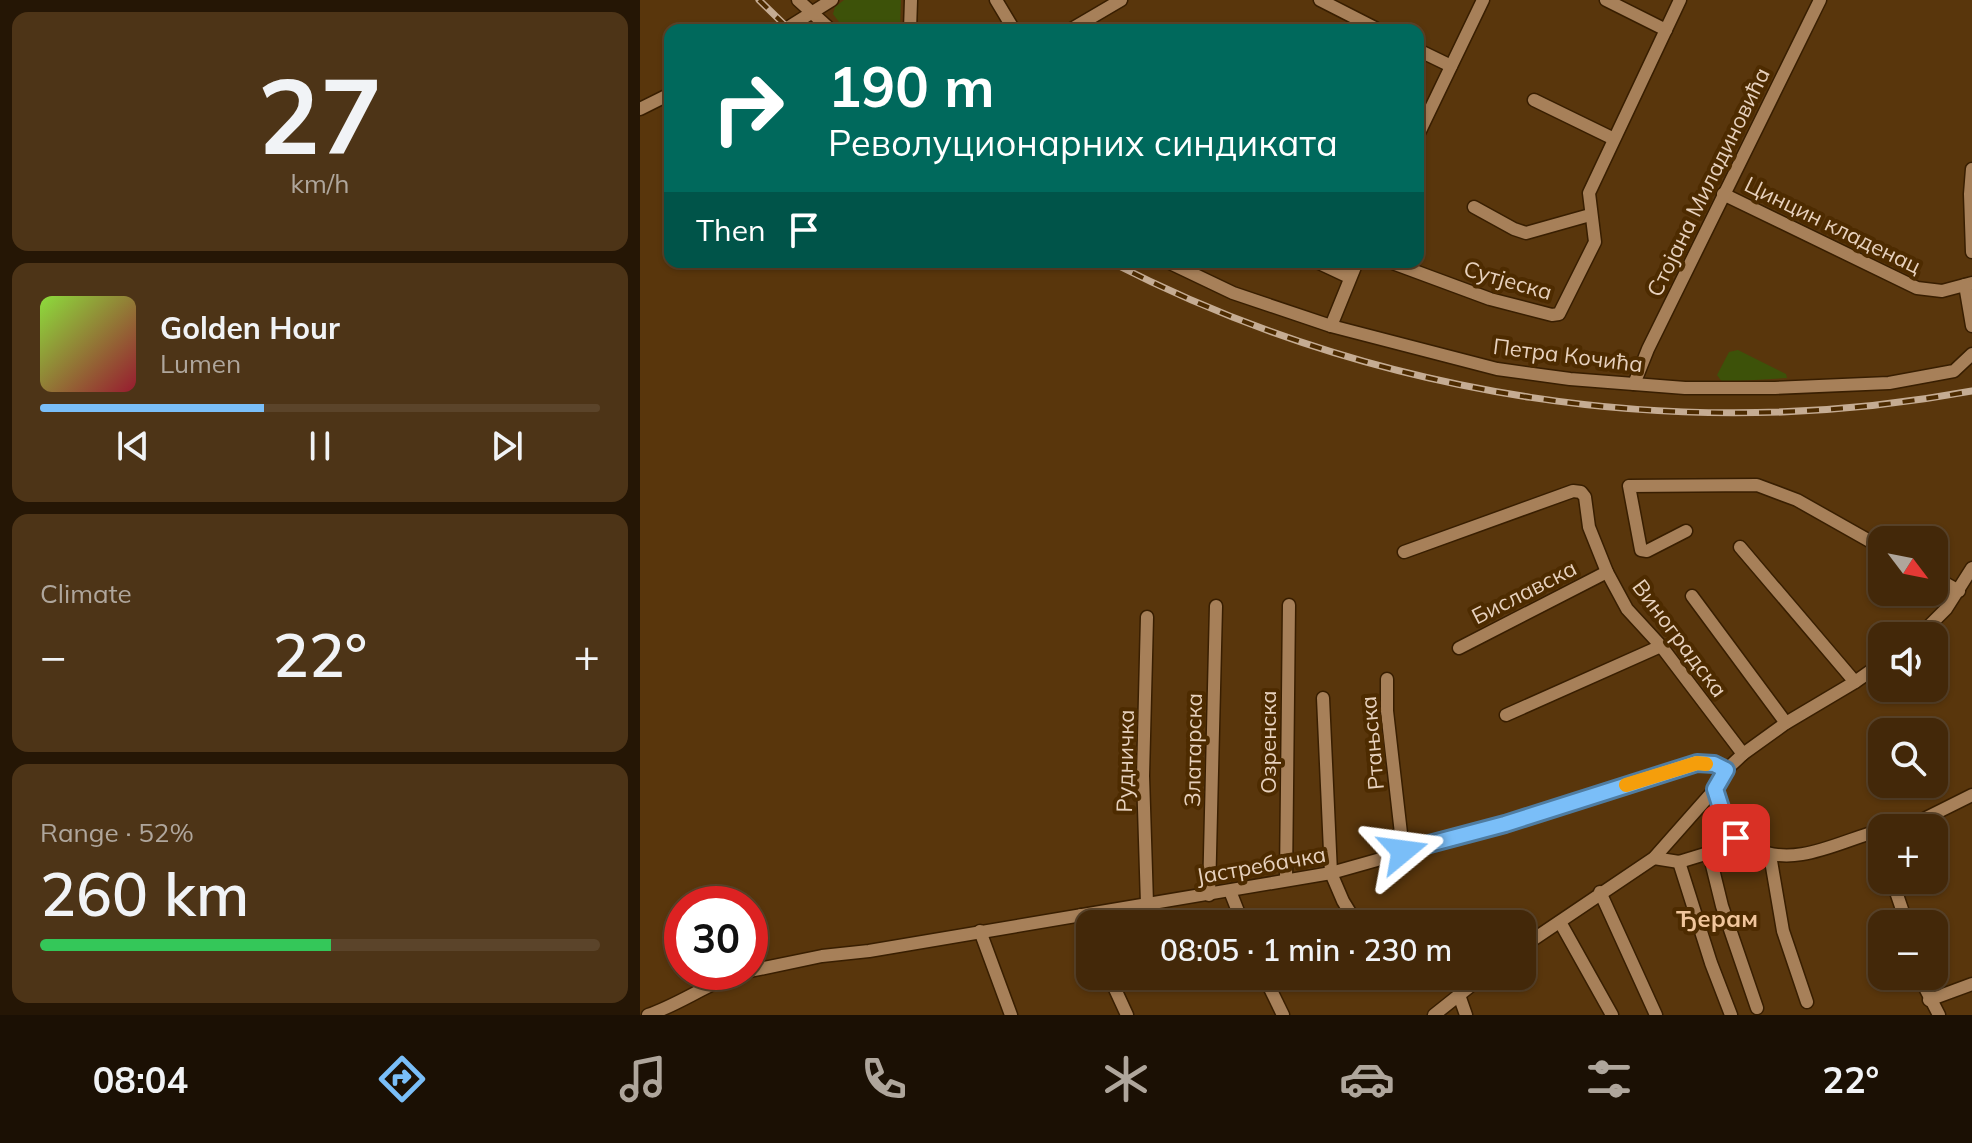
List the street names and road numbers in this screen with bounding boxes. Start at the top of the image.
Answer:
street label: Стојана Миладиновића [1640,63,1776,301]
street label: Цинцин кладенац [1740,170,1926,280]
street label: Сутјеска [1461,254,1555,306]
street label: Петра Кочића [1492,332,1644,378]
street label: Биславска [1467,554,1581,630]
street label: Виноградска [1627,574,1733,702]
street label: Озренска [1254,690,1282,794]
street label: Златарска [1178,693,1208,807]
street label: Ртањска [1354,695,1390,791]
street label: Рудничка [1110,709,1140,813]
street label: Јастребачка [1194,840,1328,890]

